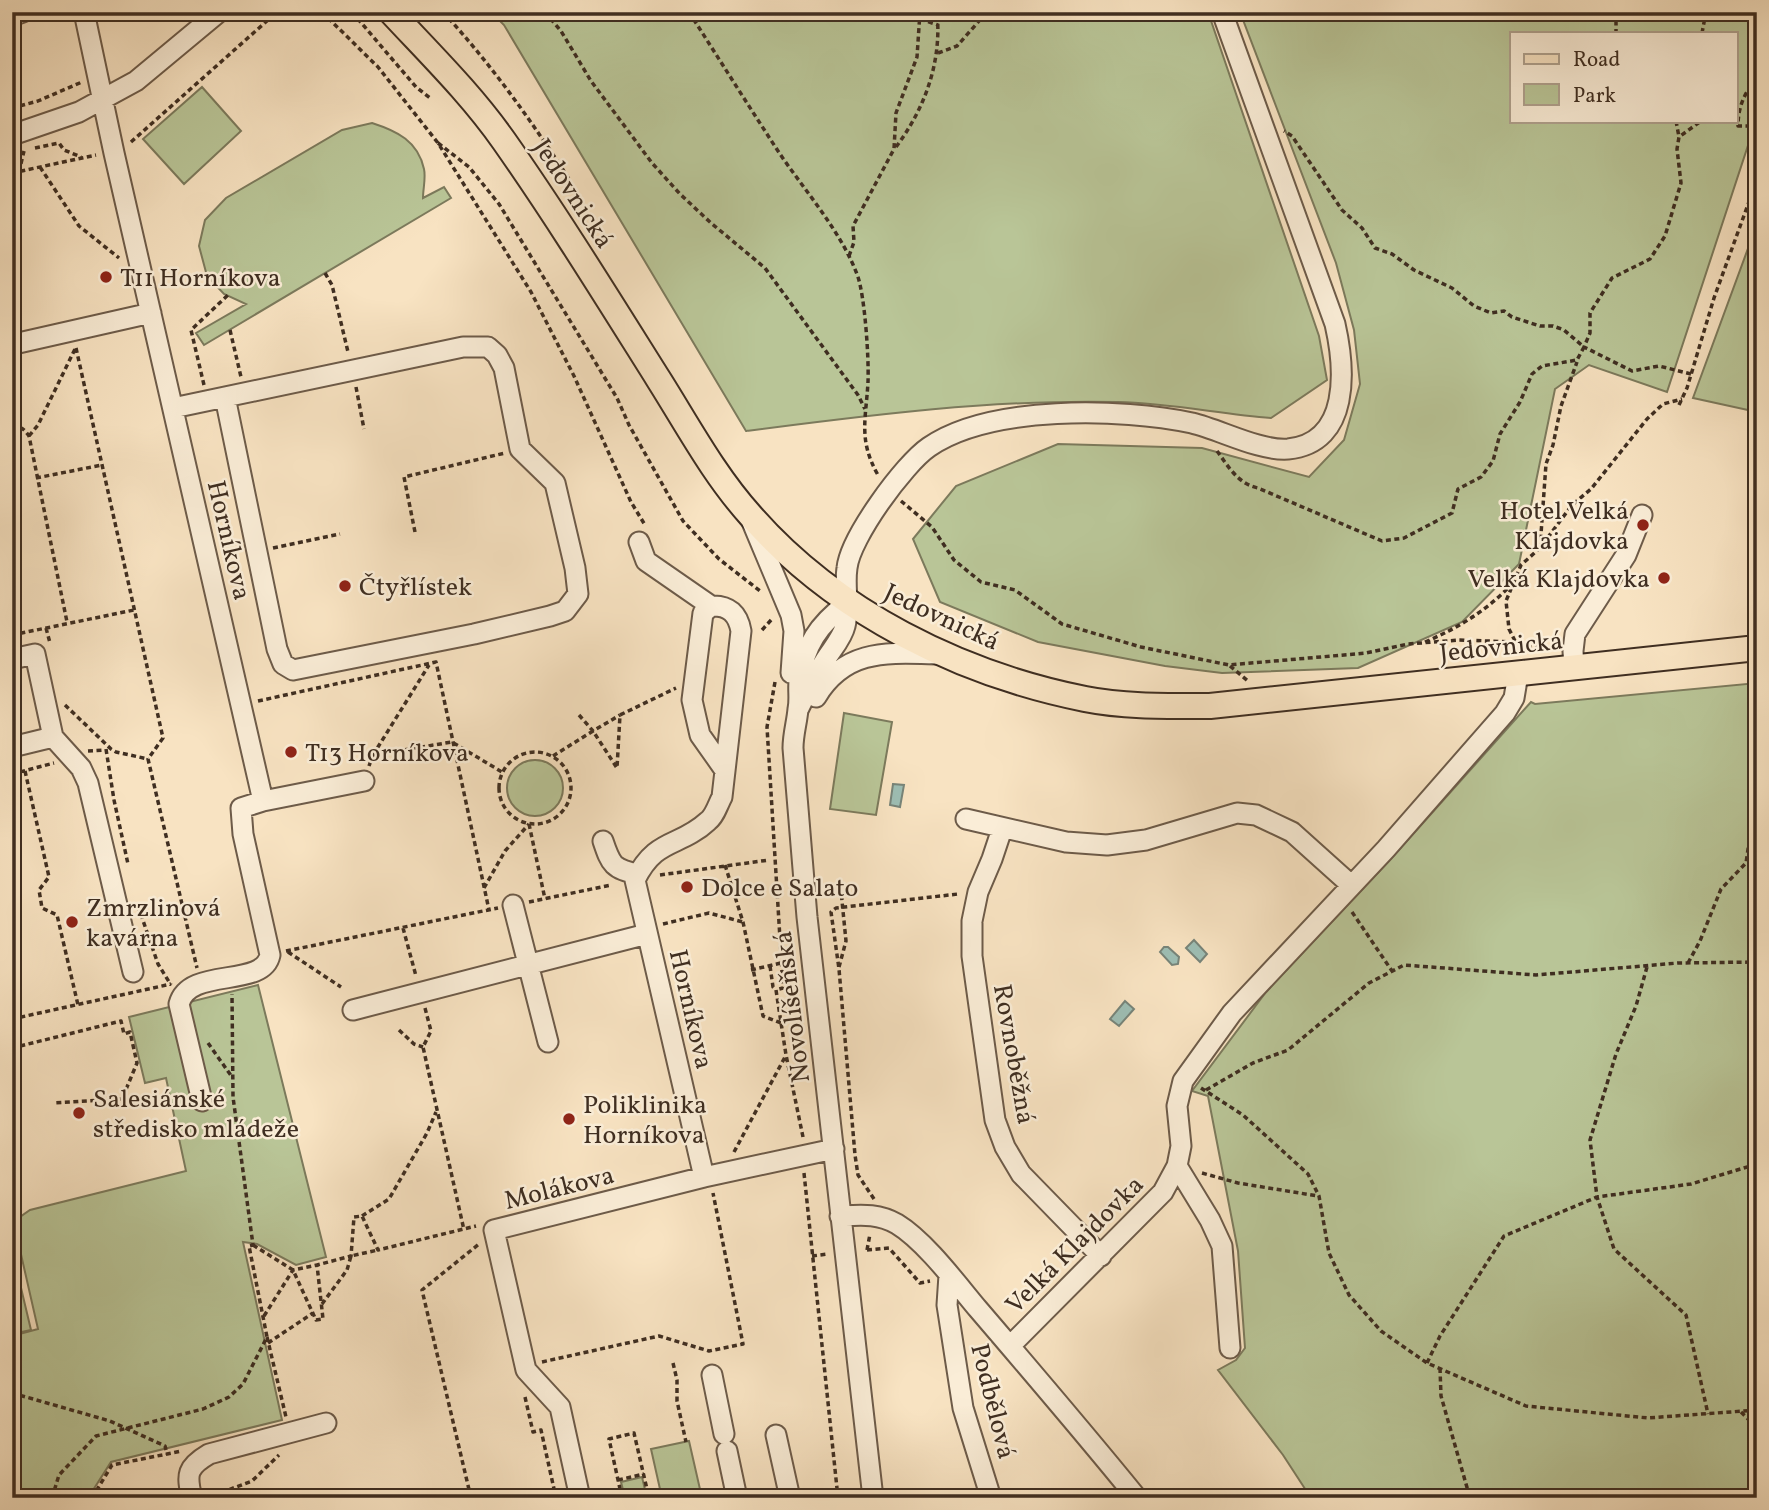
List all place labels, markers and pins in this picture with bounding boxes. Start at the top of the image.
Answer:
place label: T11 Horníkova [120,261,281,297]
marker: T11 Horníkova [98,269,114,285]
place label: Hotel Velká Klajdovka [1500,494,1629,560]
marker: Hotel Velká Klajdovka [1635,517,1651,533]
place label: Velká Klajdovka [1467,562,1650,598]
place label: Čtyřlístek [359,570,472,606]
marker: Velká Klajdovka [1656,570,1672,586]
marker: Čtyřlístek [337,578,353,594]
place label: T13 Horníkova [305,736,469,772]
marker: T13 Horníkova [283,744,299,760]
place label: Dolce e Salato [701,871,858,907]
marker: Dolce e Salato [679,879,695,895]
place label: Zmrzlinová kavárna [86,891,221,957]
marker: Zmrzlinová kavárna [64,914,80,930]
place label: Salesiánské středisko mládeže [93,1082,299,1148]
place label: Poliklinika Horníkova [583,1088,707,1154]
marker: Salesiánské středisko mládeže [71,1105,87,1121]
marker: Poliklinika Horníkova [561,1111,577,1127]

